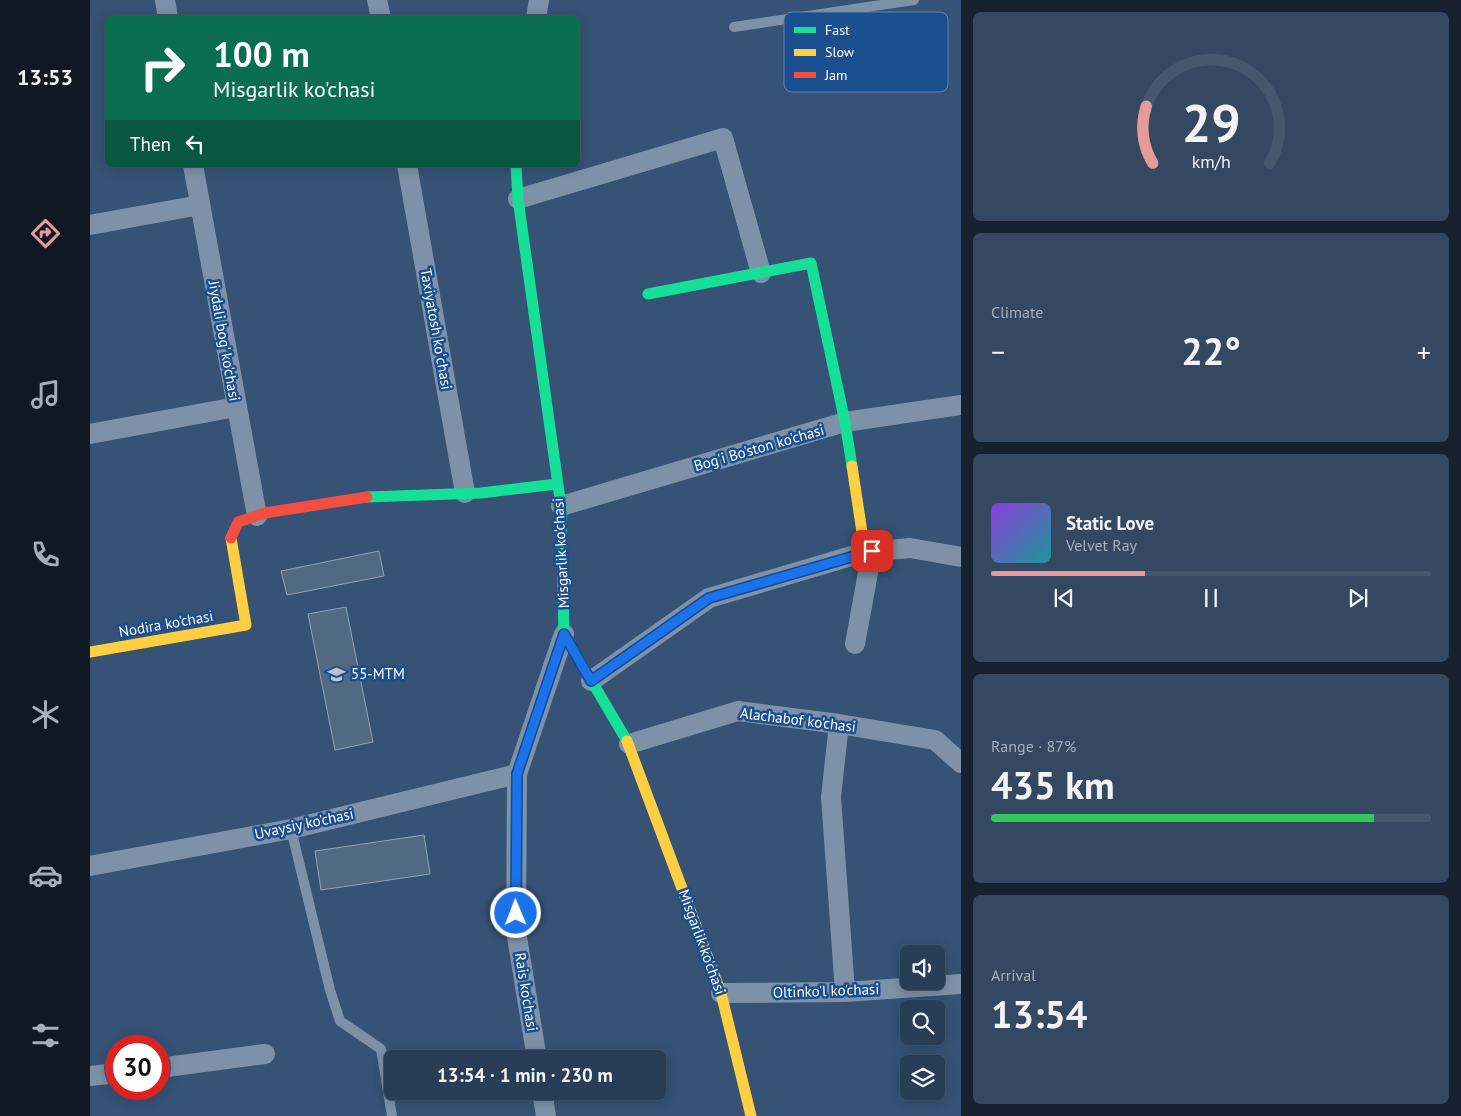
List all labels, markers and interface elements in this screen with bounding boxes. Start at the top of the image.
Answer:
legend [784,12,948,92]
text: Fast [825,21,850,39]
text: 100 m [213,31,310,77]
icon: right [130,35,195,100]
text: Slow [825,43,855,61]
text: 13:53 [17,63,73,91]
text: Jam [824,66,847,84]
text: Misgarlik ko'chasi [213,75,375,103]
text: 29 [1182,89,1240,156]
icon: left [181,130,209,158]
text: Then [130,132,171,156]
text: km/h [1191,150,1231,173]
icon: directions [28,216,63,251]
street label: Taxiyatosh koʻchasi [416,267,457,391]
street label: Jiydali bog' ko'chasi [204,278,244,403]
text: Climate [991,302,1043,322]
text: 22° [1181,326,1241,375]
text: − [991,333,1005,370]
text: + [1417,333,1431,370]
icon: music [28,377,63,412]
street label: Bog'i Bo'ston ko'chasi [691,420,826,475]
street label: Misgarlik ko'chasi [548,497,573,609]
text: Static Love [1066,511,1154,535]
pin [851,530,893,572]
text: Velvet Ray [1066,535,1137,555]
icon: phone [28,537,63,572]
icon: arrive [858,537,886,565]
icon: previous [1050,584,1078,612]
icon: pause [1197,584,1225,612]
icon: next [1344,584,1372,612]
street label: Nodira ko'chasi [117,606,215,641]
school or university icon: 55-МТМ [327,664,347,684]
place label: 55-МТМ [351,664,405,683]
icon: climate [28,697,63,732]
street label: Alachabof ko'chasi [739,703,857,736]
text: Range · 87% [991,736,1076,756]
text: 435 km [991,760,1115,809]
street label: Uvaysiy ko'chasi [253,804,355,843]
icon: car [28,858,63,893]
position arrow [489,886,541,938]
street label: Misgarlik ko'chasi [675,887,730,997]
map controls [900,945,945,1100]
button: sound [900,945,945,990]
street label: Rais ko'chasi [511,951,542,1033]
text: Arrival [991,965,1036,985]
street label: Oltinko'l ko'chasi [772,979,880,1002]
text: 13:54 [991,989,1087,1038]
button: search [900,1000,945,1045]
icon: filters [28,1018,63,1053]
speed limit sign: 30 [105,1035,170,1100]
button: layers [900,1055,945,1100]
text: 13:54 · 1 min · 230 m [437,1063,613,1087]

